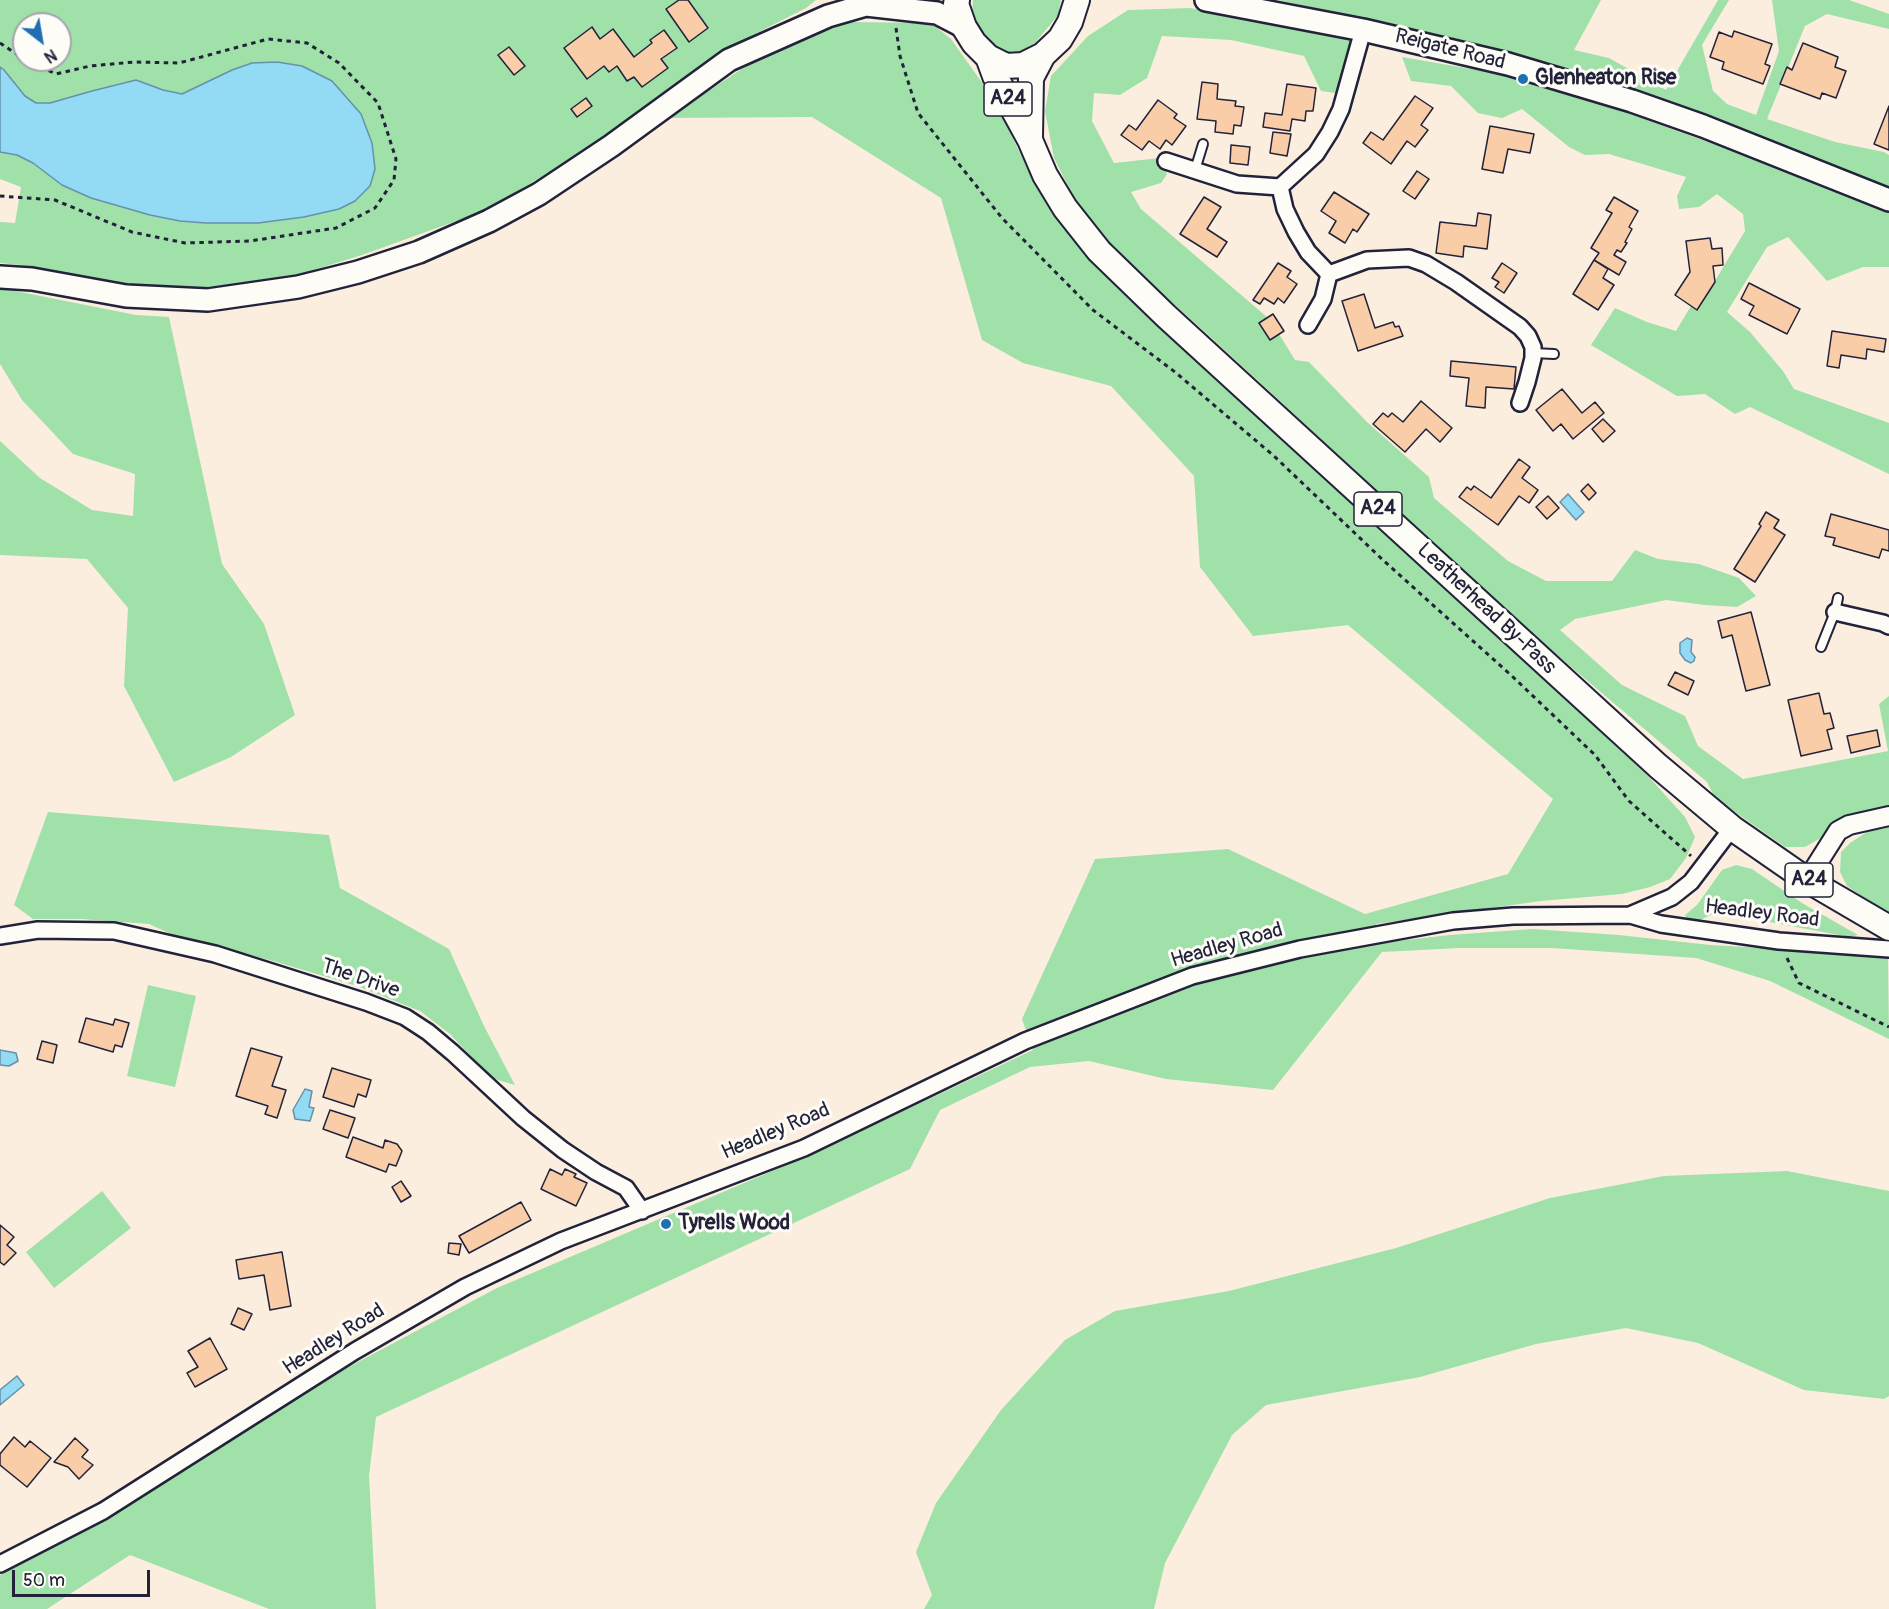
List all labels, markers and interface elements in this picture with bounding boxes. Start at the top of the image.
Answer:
north arrow [12,12,72,72]
street label: Reigate Road [1392,24,1508,76]
text: N [40,44,60,67]
place label: Glenheaton Rise [1535,66,1676,92]
marker: Glenheaton Rise [1516,72,1530,86]
road number: A24 [984,82,1032,116]
road number: A24 [1354,492,1402,526]
street label: Leatherhead By-Pass [1411,538,1561,680]
road number: A24 [1785,863,1833,897]
street label: Headley Road [1703,894,1821,934]
street label: Headley Road [1168,918,1286,974]
street label: The Drive [317,954,403,1004]
street label: Headley Road [718,1098,834,1166]
place label: Tyrells Wood [678,1211,790,1237]
marker: Tyrells Wood [659,1217,673,1231]
street label: Headley Road [278,1299,390,1381]
scale bar [15,1558,153,1596]
text: 50 m [23,1569,65,1592]

